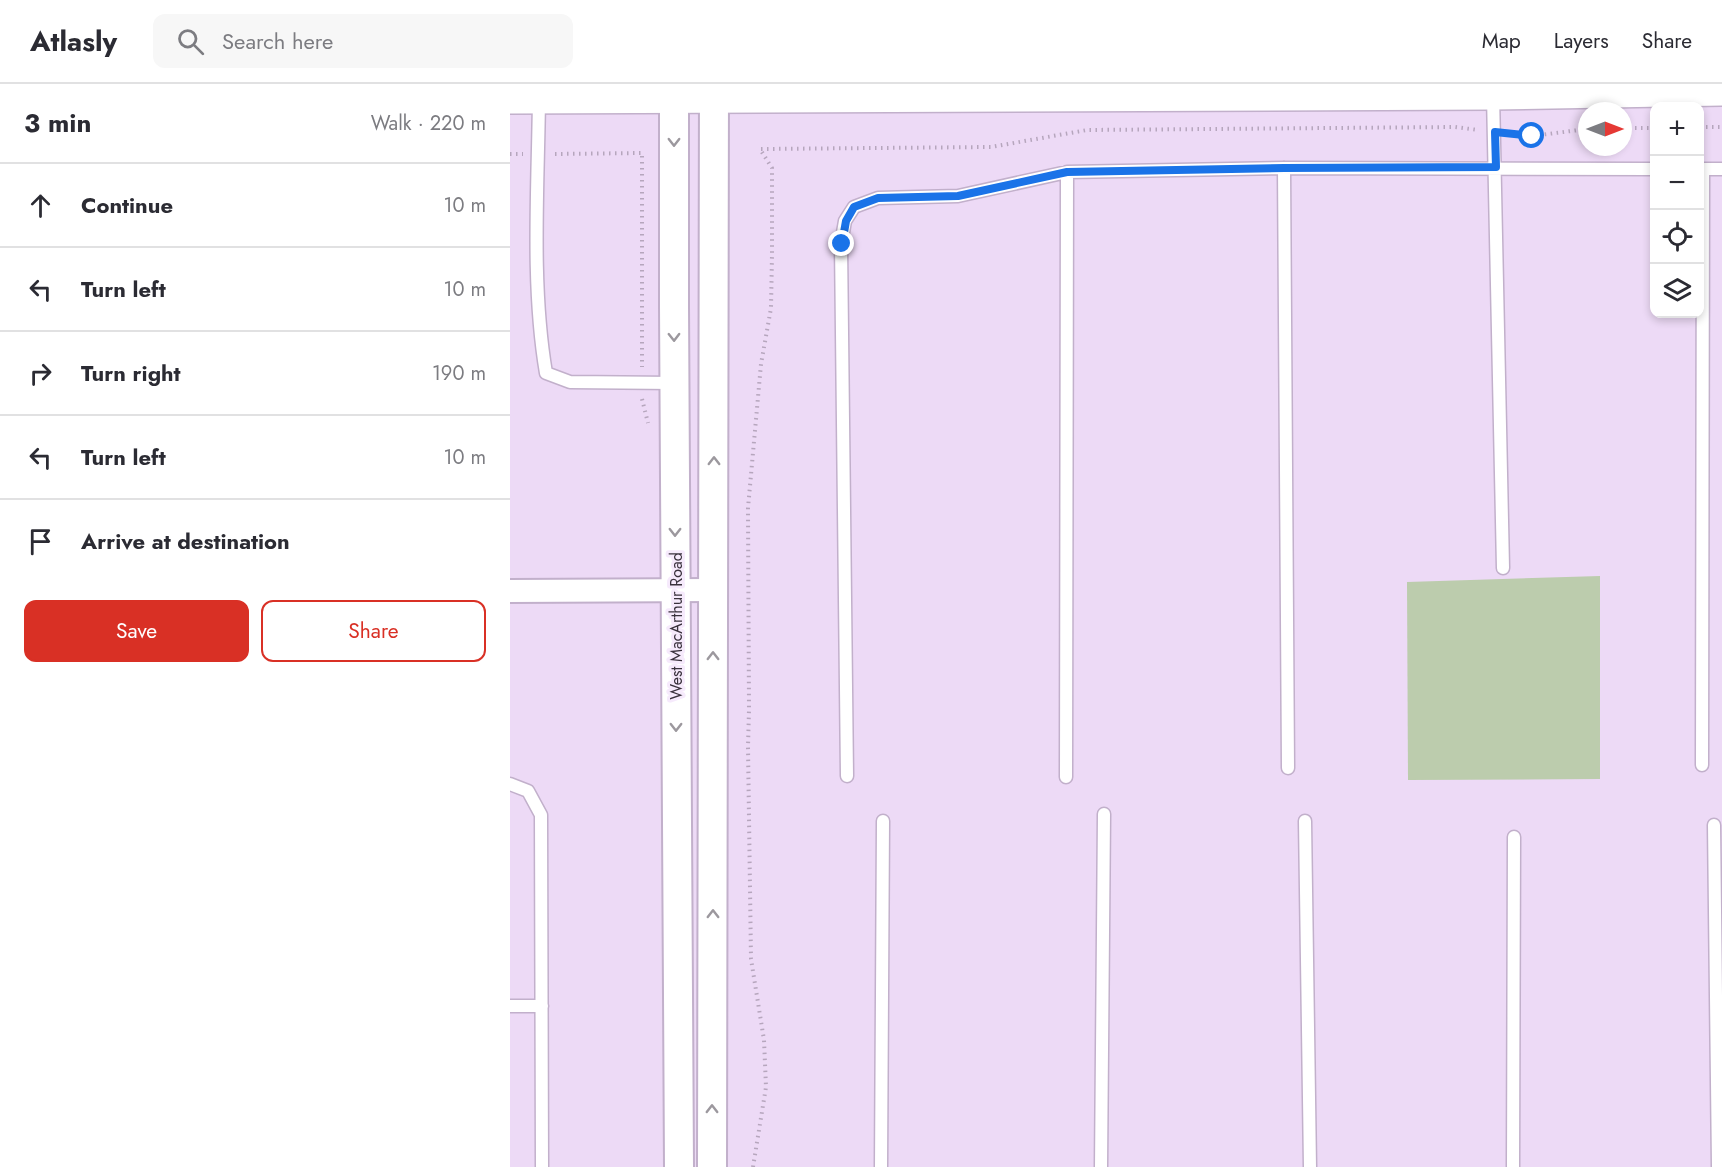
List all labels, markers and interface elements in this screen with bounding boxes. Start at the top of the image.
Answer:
search box [153,14,573,68]
text: Atlasly [30,21,117,62]
icon: search [174,25,207,58]
text: Search here [222,25,333,57]
text: Map [1482,26,1521,56]
text: Layers [1554,26,1609,56]
text: Share [1642,26,1692,56]
north arrow [1578,102,1632,156]
map controls [1650,102,1704,318]
button: + [1650,102,1704,156]
text: 3 min [24,104,91,142]
text: Walk · 220 m [371,109,486,138]
route start [1518,122,1544,148]
one-way arrow [668,138,680,147]
button: − [1650,156,1704,210]
icon: ahead [24,189,57,222]
text: Continue [81,189,173,221]
text: 10 m [443,191,486,220]
button: locate [1650,210,1704,264]
route end [828,230,854,256]
button: layers [1650,264,1704,318]
icon: left [24,273,57,306]
text: Turn left [81,273,166,305]
text: 10 m [443,275,486,304]
one-way arrow [668,333,680,342]
icon: right [24,357,57,390]
text: Turn right [81,357,181,389]
text: 190 m [432,359,486,388]
icon: left [24,441,57,474]
text: Turn left [81,441,166,473]
text: 10 m [443,443,486,472]
one-way arrow [708,456,720,465]
icon: arrive [24,525,57,558]
text: Arrive at destination [81,525,290,557]
one-way arrow [669,528,681,537]
street label: West MacArthur Road [665,552,688,700]
button: Save [24,600,249,662]
button: Share [261,600,486,662]
one-way arrow [707,651,719,660]
one-way arrow [670,723,682,732]
one-way arrow [707,909,719,918]
one-way arrow [706,1104,718,1113]

